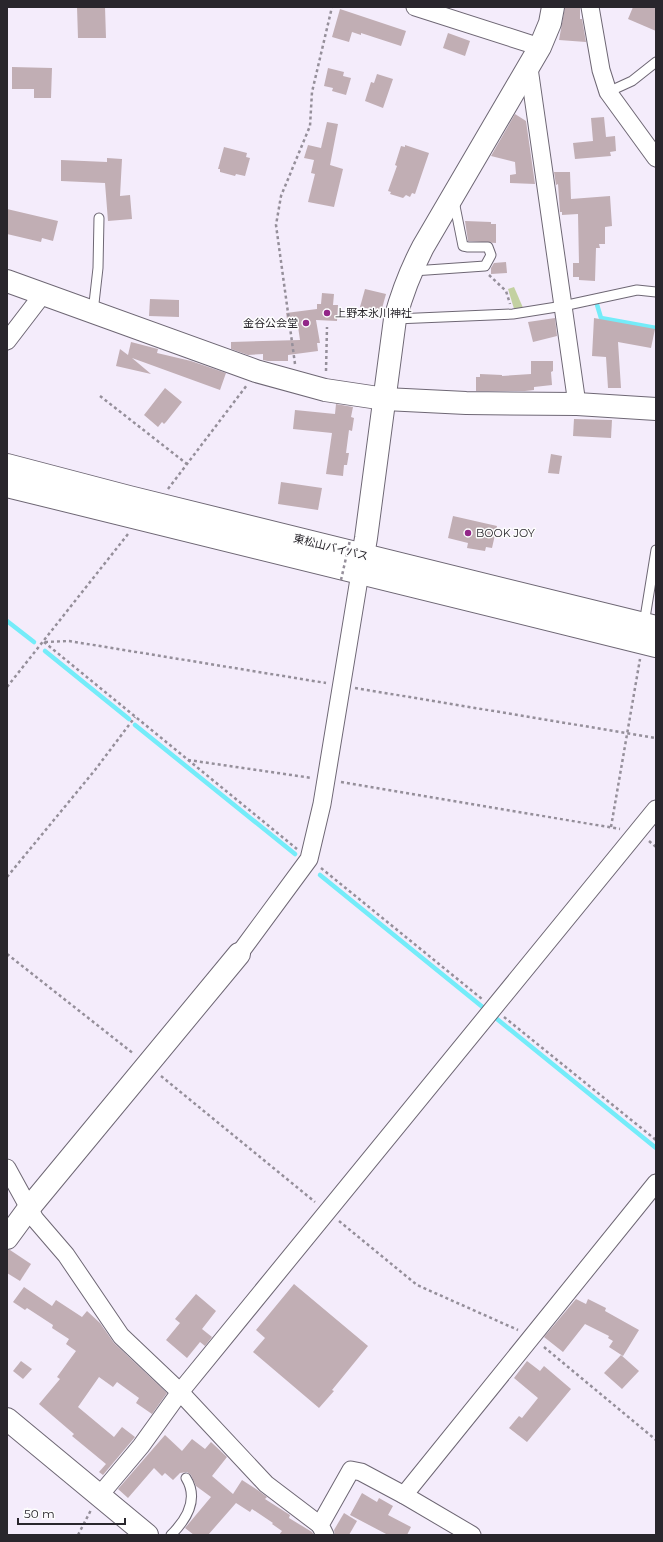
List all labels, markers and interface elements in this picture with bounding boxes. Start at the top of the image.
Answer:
place label: 上野本氷川神社 [335,306,412,320]
marker: 上野本氷川神社 [322,308,332,318]
place label: 金谷公会堂 [243,316,298,330]
marker: 金谷公会堂 [301,318,311,328]
place label: BOOK JOY [476,526,535,540]
marker: BOOK JOY [463,528,473,538]
street label: 東松山バイパス [292,531,370,563]
scale bar [18,1500,125,1526]
text: 50 m [24,1506,55,1521]

